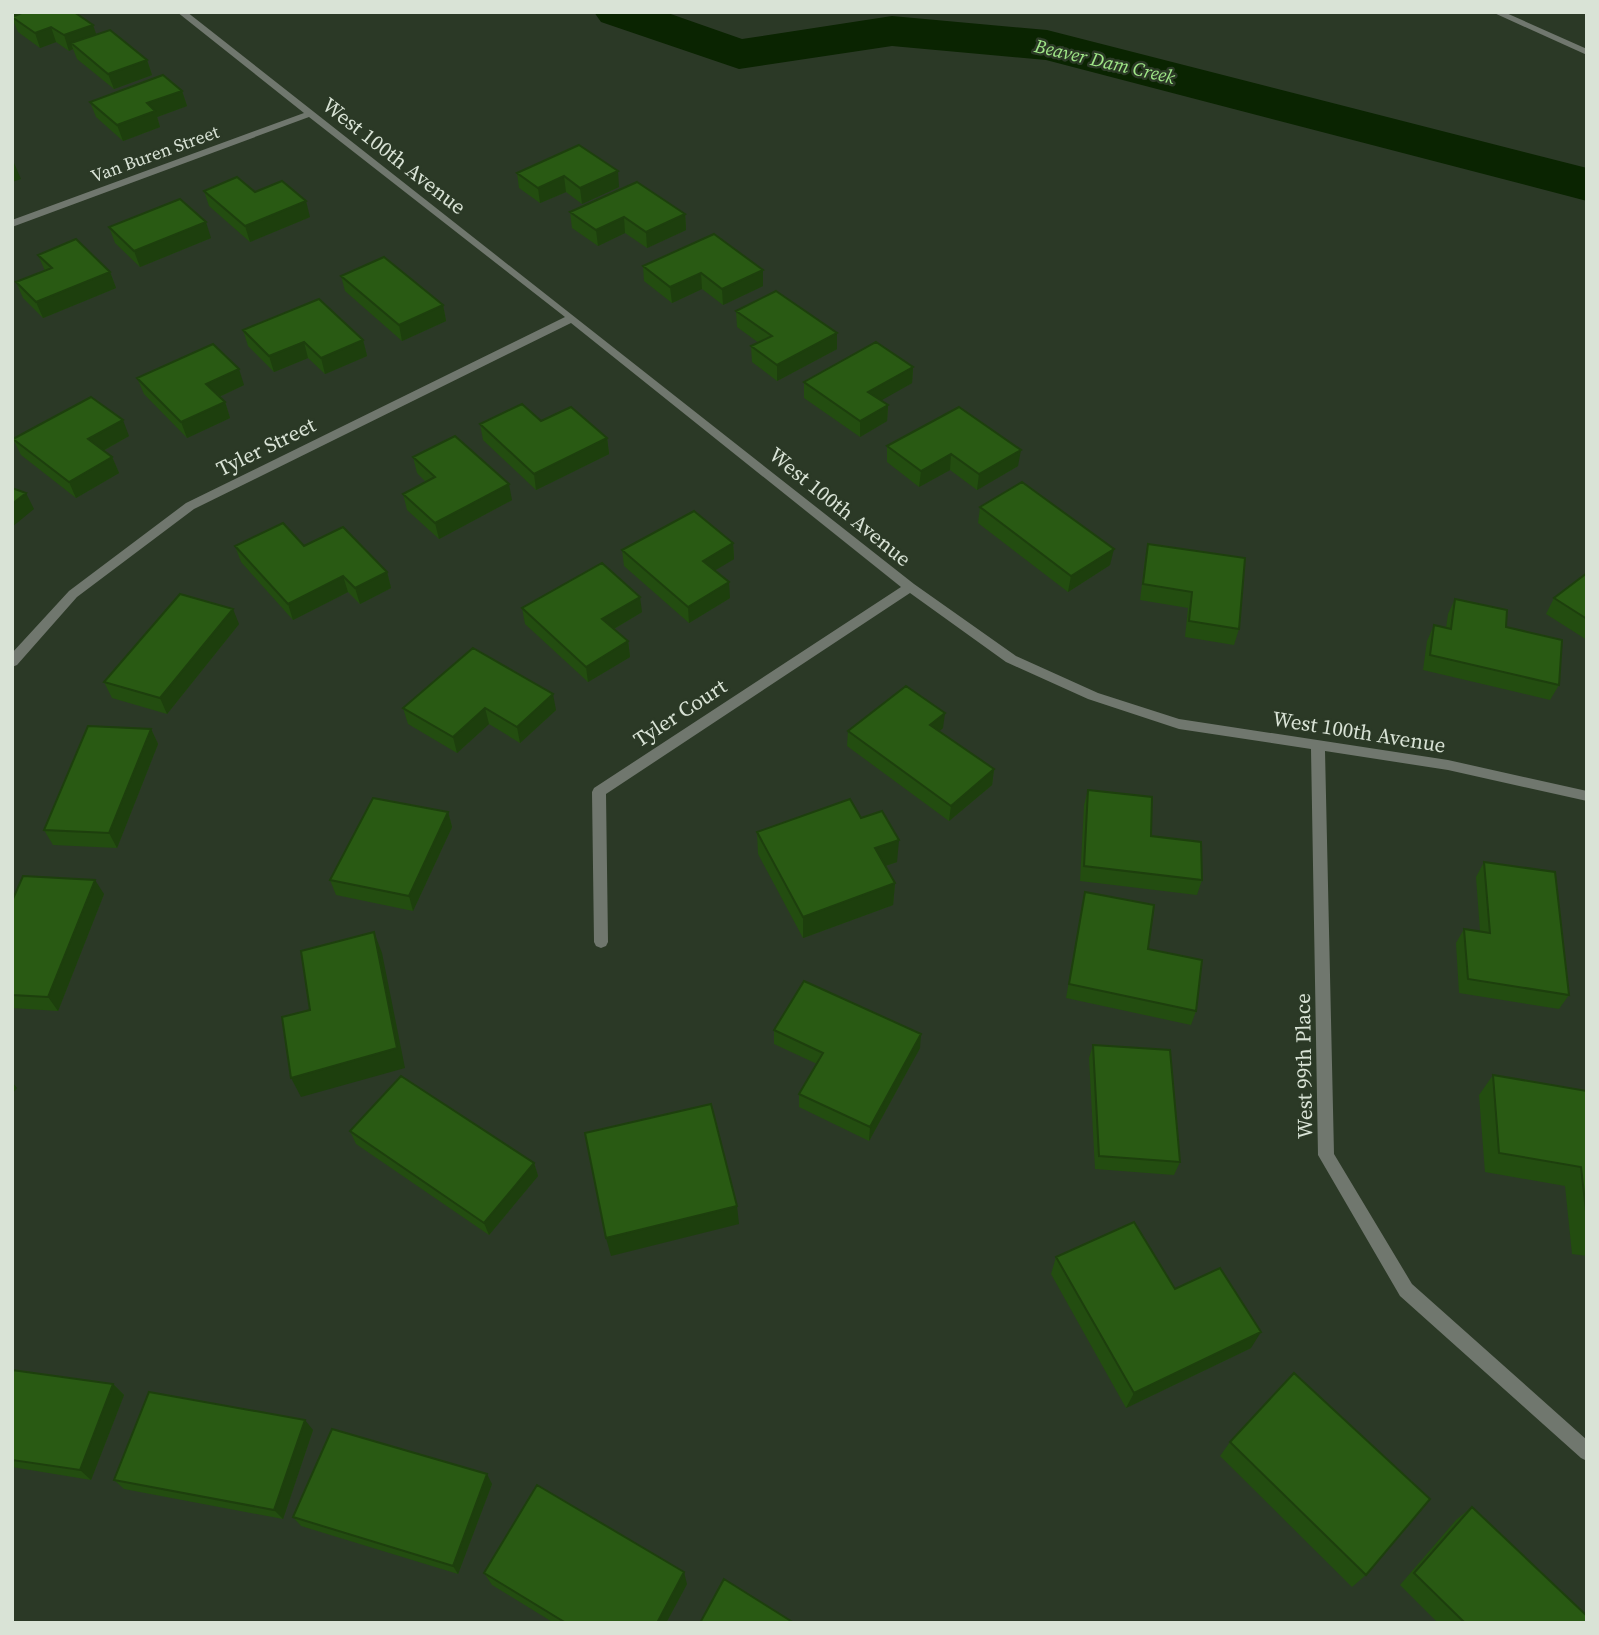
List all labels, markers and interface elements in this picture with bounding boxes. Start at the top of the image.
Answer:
water label: Beaver Dam Creek [1031,32,1178,90]
street label: West 100th Avenue [316,90,472,221]
street label: Van Buren Street [87,119,222,188]
street label: Tyler Street [211,410,320,483]
street label: West 100th Avenue [763,440,917,573]
street label: Tyler Court [627,672,732,754]
street label: West 100th Avenue [1270,703,1448,760]
street label: West 99th Place [1288,993,1319,1139]

